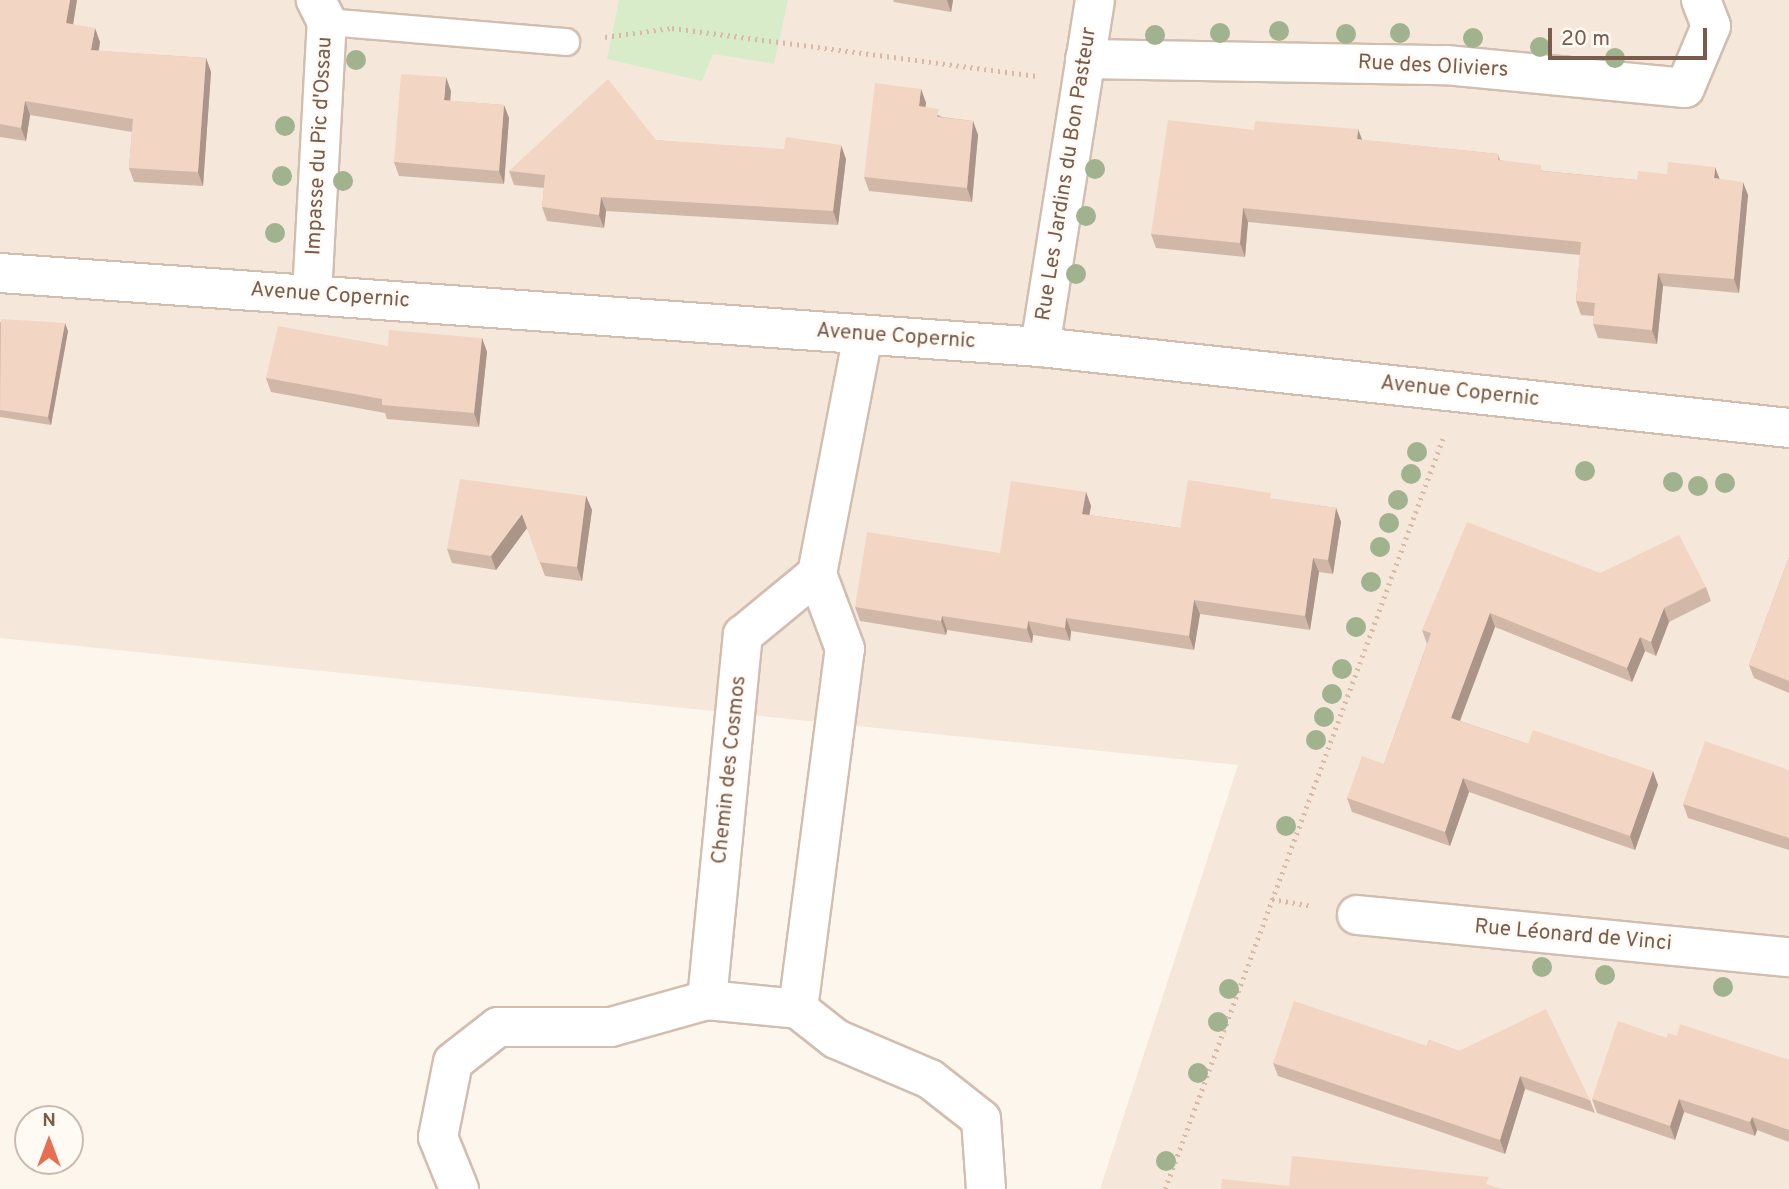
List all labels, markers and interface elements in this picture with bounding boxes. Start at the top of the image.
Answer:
scale bar [1551,14,1710,58]
street label: Rue Les Jardins du Bon Pasteur [1031,25,1103,323]
text: 20 m [1561,26,1610,53]
street label: Impasse du Pic d'Ossau [302,36,338,256]
street label: Rue des Oliviers [1357,50,1509,84]
street label: Avenue Copernic [249,278,411,314]
street label: Avenue Copernic [815,319,977,355]
street label: Avenue Copernic [1379,371,1541,413]
street label: Chemin des Cosmos [708,675,752,865]
street label: Rue Léonard de Vinci [1473,915,1673,957]
north arrow [14,1105,84,1175]
text: N [42,1109,56,1133]

